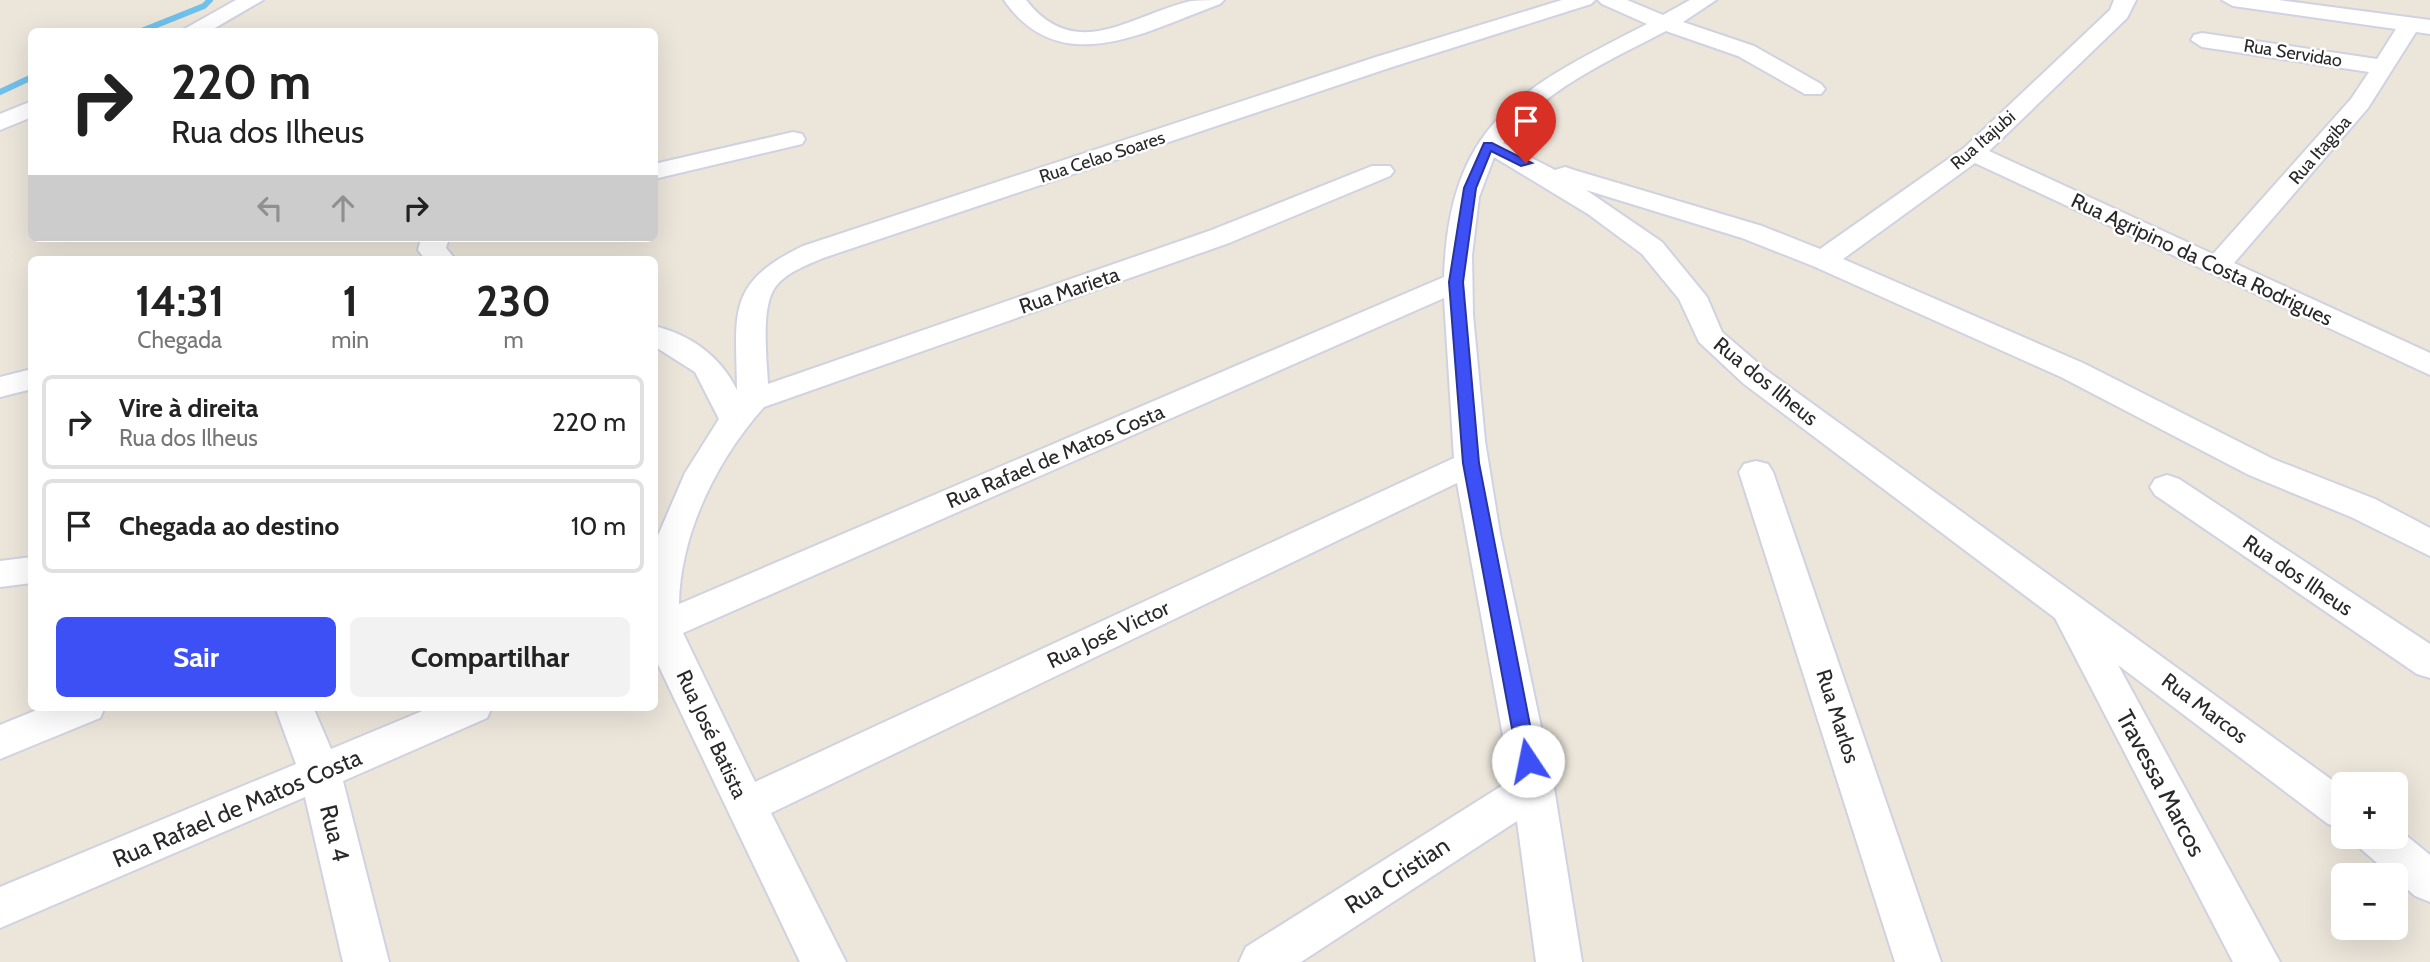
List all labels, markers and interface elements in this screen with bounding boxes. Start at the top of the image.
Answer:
street label: Rua Servidao [2242,34,2344,72]
text: 220 m [171,52,311,111]
icon: right [56,56,147,147]
pin [1496,91,1556,163]
icon: arrive [1507,102,1545,140]
street label: Rua Itajubi [1946,106,2020,174]
street label: Rua Itagiba [2284,111,2356,189]
text: Rua dos Ilheus [171,112,364,151]
street label: Rua Celao Soares [1036,126,1168,188]
street label: Rua Agripino da Costa Rodrigues [2067,187,2337,331]
icon: left [251,189,289,227]
icon: ahead [324,189,362,227]
icon: right [397,189,435,227]
street label: Rua Marieta [1016,261,1122,319]
text: 14:31 [135,275,224,327]
text: 1 [343,275,358,327]
text: 230 [476,275,551,327]
text: Chegada [137,326,222,354]
text: min [331,326,369,354]
text: m [504,326,524,354]
street label: Rua dos Ilheus [1709,331,1823,431]
text: Vire à direita [119,392,259,424]
street label: Rua Rafael de Matos Costa [942,399,1168,513]
icon: right [60,403,98,441]
text: 220 m [552,406,626,438]
text: Rua dos Ilheus [119,424,258,452]
icon: arrive [60,507,98,545]
text: Chegada ao destino [119,510,339,542]
text: 10 m [571,510,626,542]
street label: Rua dos Ilheus [2238,529,2358,621]
street label: Rua José Victor [1043,595,1173,673]
button: Sair [56,617,336,697]
button: Compartilhar [350,617,630,697]
street label: Rua José Batista [671,666,753,802]
street label: Rua Marlos [1811,666,1865,766]
street label: Rua Marcos [2157,668,2253,749]
street label: Travessa Marcos [2110,705,2212,861]
position arrow [1491,724,1565,798]
street label: Rua Rafael de Matos Costa [108,742,366,874]
map controls [2331,772,2408,940]
button: + [2331,772,2408,849]
street label: Rua 4 [314,802,356,865]
street label: Rua Cristian [1339,830,1455,920]
button: − [2331,863,2408,940]

